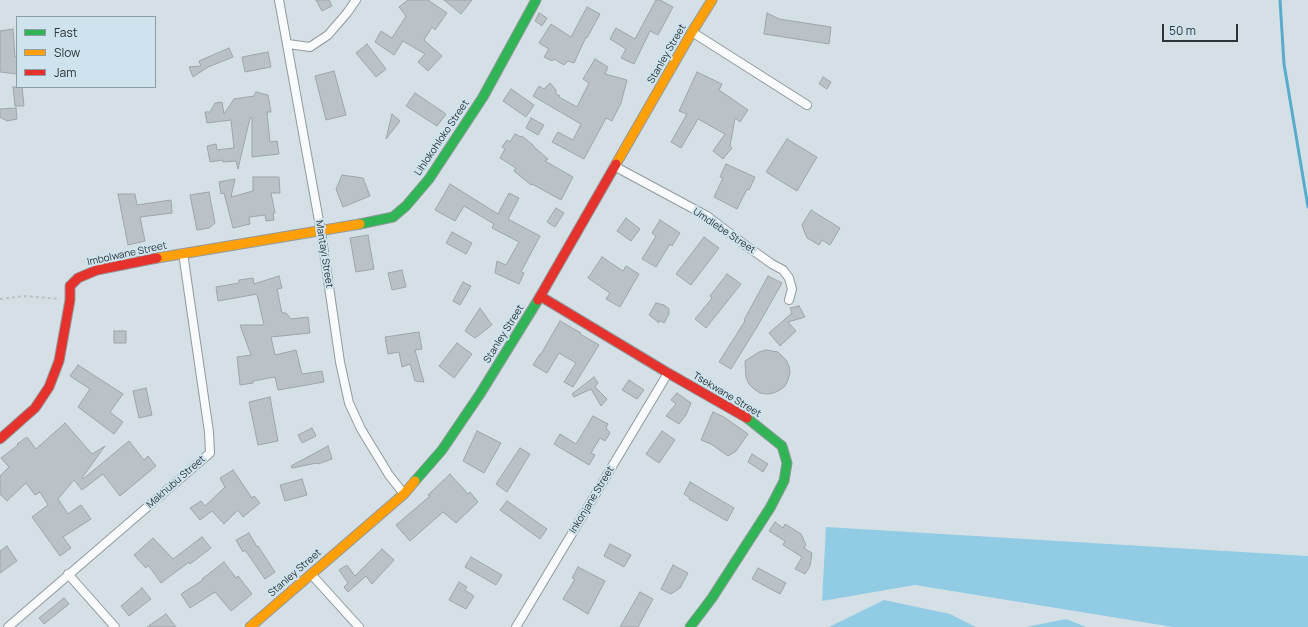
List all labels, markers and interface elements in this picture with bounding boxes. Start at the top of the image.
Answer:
legend [16,16,156,88]
scale bar [1164,16,1240,42]
street label: Stanley Street [645,22,689,86]
text: 50 m [1169,22,1196,39]
text: Fast [54,24,78,41]
text: Slow [54,44,80,61]
text: Jam [54,64,76,81]
street label: Lihlokohloko Street [412,98,472,178]
street label: Umdlebe Street [691,206,757,256]
street label: Mantayi Street [313,219,335,289]
street label: Imbolwane Street [86,240,168,268]
street label: Stanley Street [481,303,527,365]
street label: Tsekwane Street [691,370,763,420]
street label: Makhubu Street [144,453,208,511]
street label: Inkonjane Street [567,464,617,536]
street label: Stanley Street [266,547,324,599]

